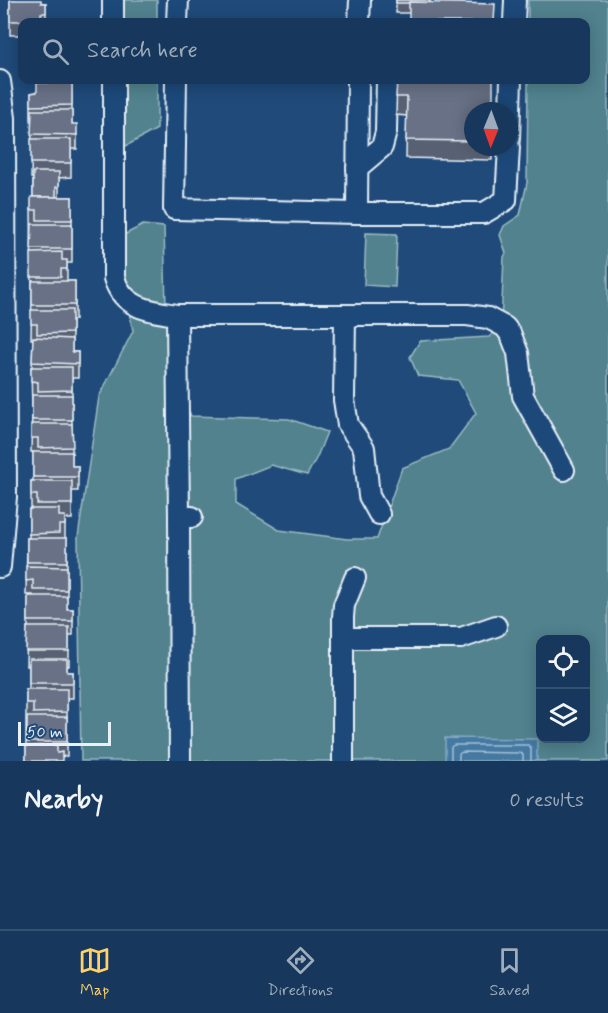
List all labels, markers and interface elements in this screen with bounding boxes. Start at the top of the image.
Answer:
search box [18,18,590,84]
icon: search [39,35,72,68]
text: Search here [87,37,198,65]
north arrow [464,102,518,156]
map controls [536,635,590,743]
button: locate [536,635,590,689]
button: layers [536,689,590,743]
scale bar [18,719,111,746]
text: 50 m [27,722,63,743]
text: Nearby [24,783,103,817]
text: 0 results [510,787,584,814]
tab: Map [78,944,111,1001]
tab: Directions [267,944,333,1001]
tab: Saved [489,944,530,1001]

